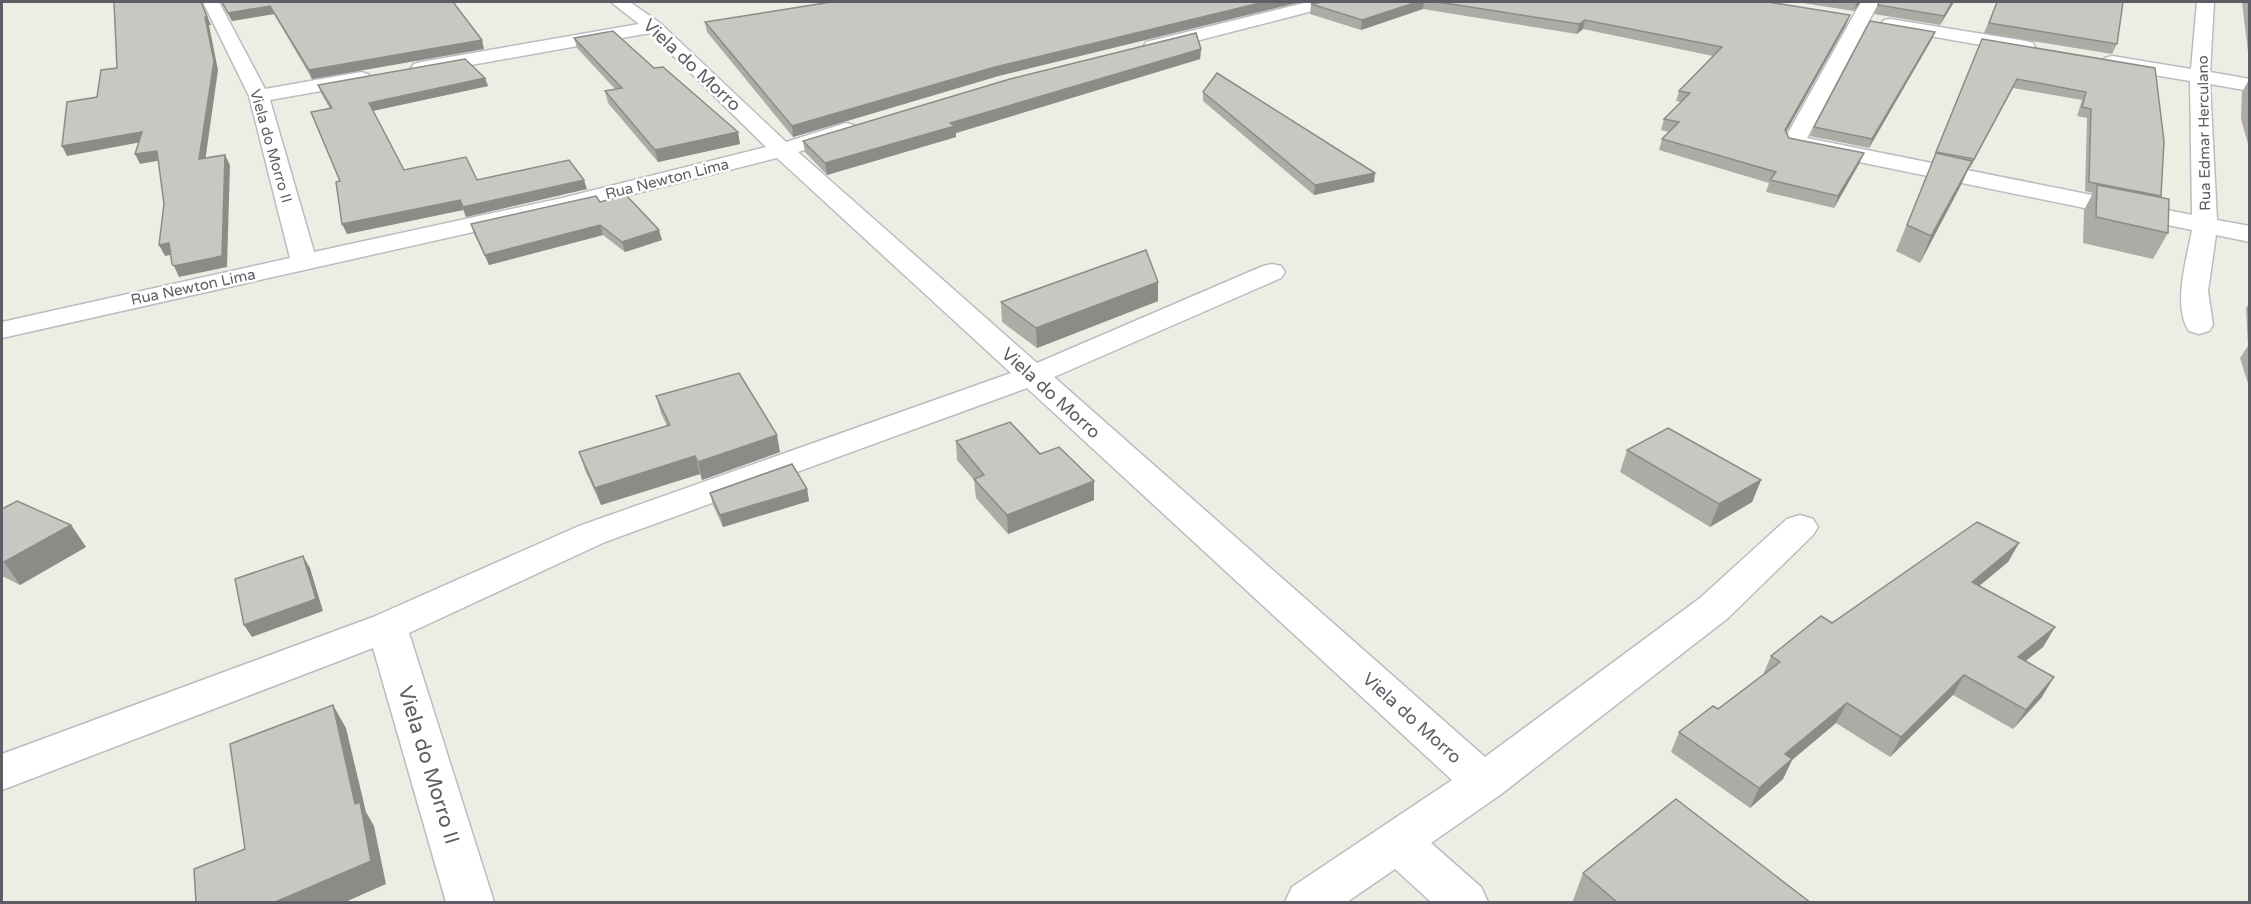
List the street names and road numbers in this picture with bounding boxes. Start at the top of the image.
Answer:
street label: Viela do Morro [638,14,746,116]
street label: Rua Edmar Herculano [2194,55,2214,211]
street label: Viela do Morro II [246,87,296,205]
street label: Rua Newton Lima [603,155,731,203]
street label: Rua Newton Lima [129,265,257,309]
street label: Viela do Morro [997,343,1105,443]
street label: Viela do Morro [1358,668,1466,768]
street label: Viela do Morro II [393,683,464,847]

